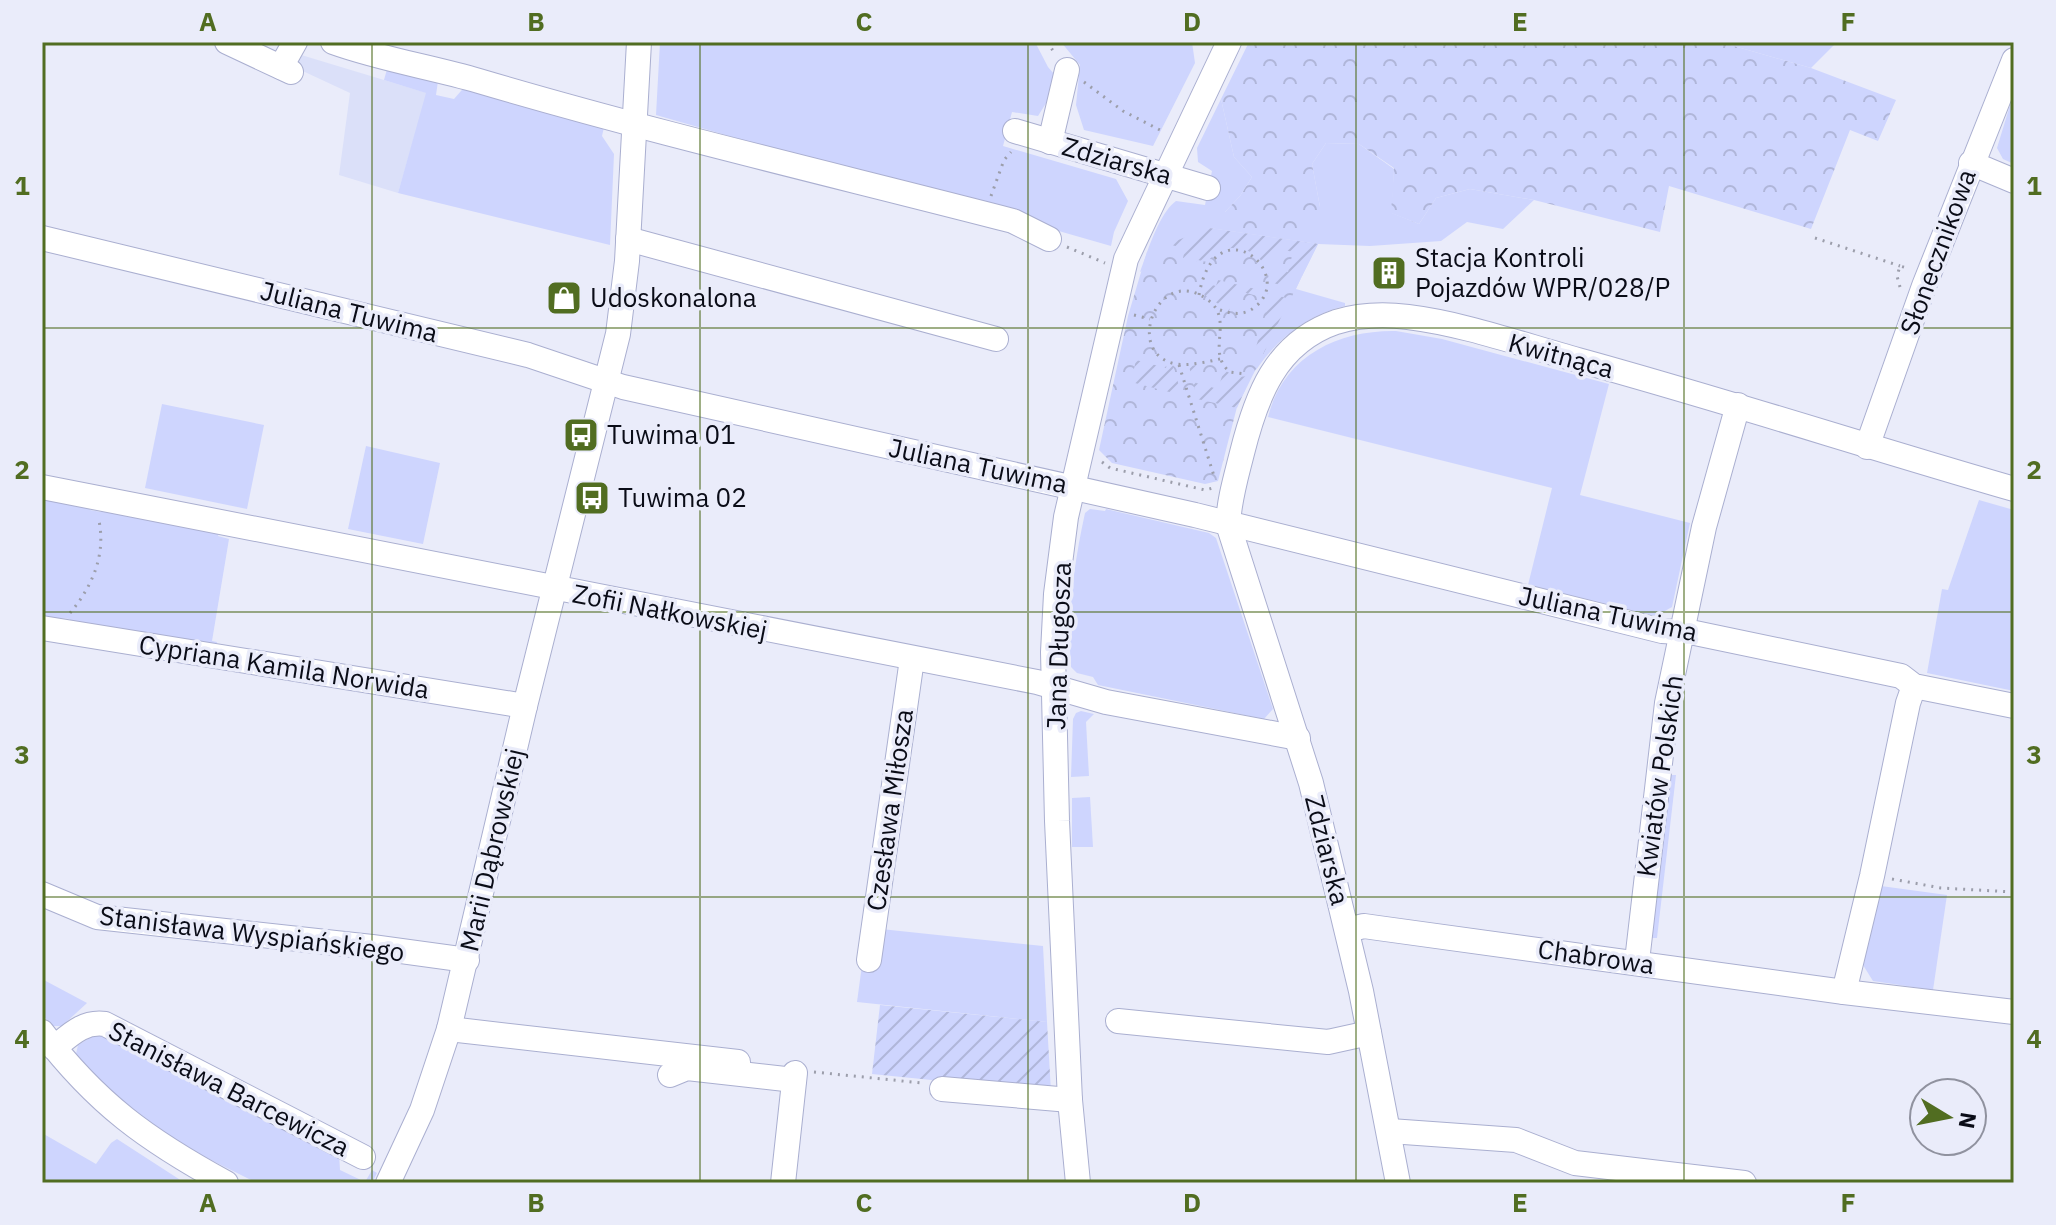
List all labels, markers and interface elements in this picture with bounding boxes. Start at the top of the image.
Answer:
text: A [199,4,217,38]
text: B [527,4,545,38]
text: C [856,4,873,38]
text: D [1183,4,1201,38]
text: E [1512,4,1528,38]
text: F [1840,4,1856,38]
street label: Zdziarska [1059,128,1176,192]
street label: Słonecznikowa [1891,164,1983,339]
text: 1 [14,168,30,202]
text: 1 [2026,168,2042,202]
place label: Stacja Kontroli Pojazdów WPR/028/P [1415,240,1670,304]
building icon: Stacja Kontroli Pojazdów WPR/028/P [1370,254,1408,292]
street label: Juliana Tuwima [257,273,442,350]
shop icon: Udoskonalona [545,279,583,317]
place label: Udoskonalona [590,280,757,314]
street label: Kwitnąca [1505,325,1618,385]
bus stop icon: Tuwima 01 [562,416,600,454]
place label: Tuwima 01 [607,417,736,451]
street label: Juliana Tuwima [886,430,1071,501]
text: 2 [14,452,30,486]
text: 2 [2026,452,2042,486]
bus stop icon: Tuwima 02 [573,479,611,517]
place label: Tuwima 02 [618,480,747,514]
street label: Jana Długosza [1038,561,1078,730]
street label: Zofii Nałkowskiej [570,575,770,647]
street label: Juliana Tuwima [1516,578,1701,649]
street label: Cypriana Kamila Norwida [137,626,432,706]
street label: Kwiatów Polskich [1628,673,1690,879]
street label: Czesława Miłosza [858,707,920,913]
text: 3 [14,737,30,771]
text: 3 [2026,737,2042,771]
street label: Marii Dąbrowskiej [451,745,531,955]
street label: Zdziarska [1298,791,1358,908]
street label: Stanisława Wyspiańskiego [98,897,407,969]
street label: Chabrowa [1536,931,1657,981]
street label: Stanisława Barcewicza [103,1013,356,1164]
text: 4 [14,1021,30,1055]
text: 4 [2026,1021,2042,1055]
north arrow [1908,1077,1988,1157]
text: N [1953,1110,1984,1131]
text: A [199,1185,217,1219]
text: B [527,1185,545,1219]
text: C [856,1185,873,1219]
text: D [1183,1185,1201,1219]
text: E [1512,1185,1528,1219]
text: F [1840,1185,1856,1219]

